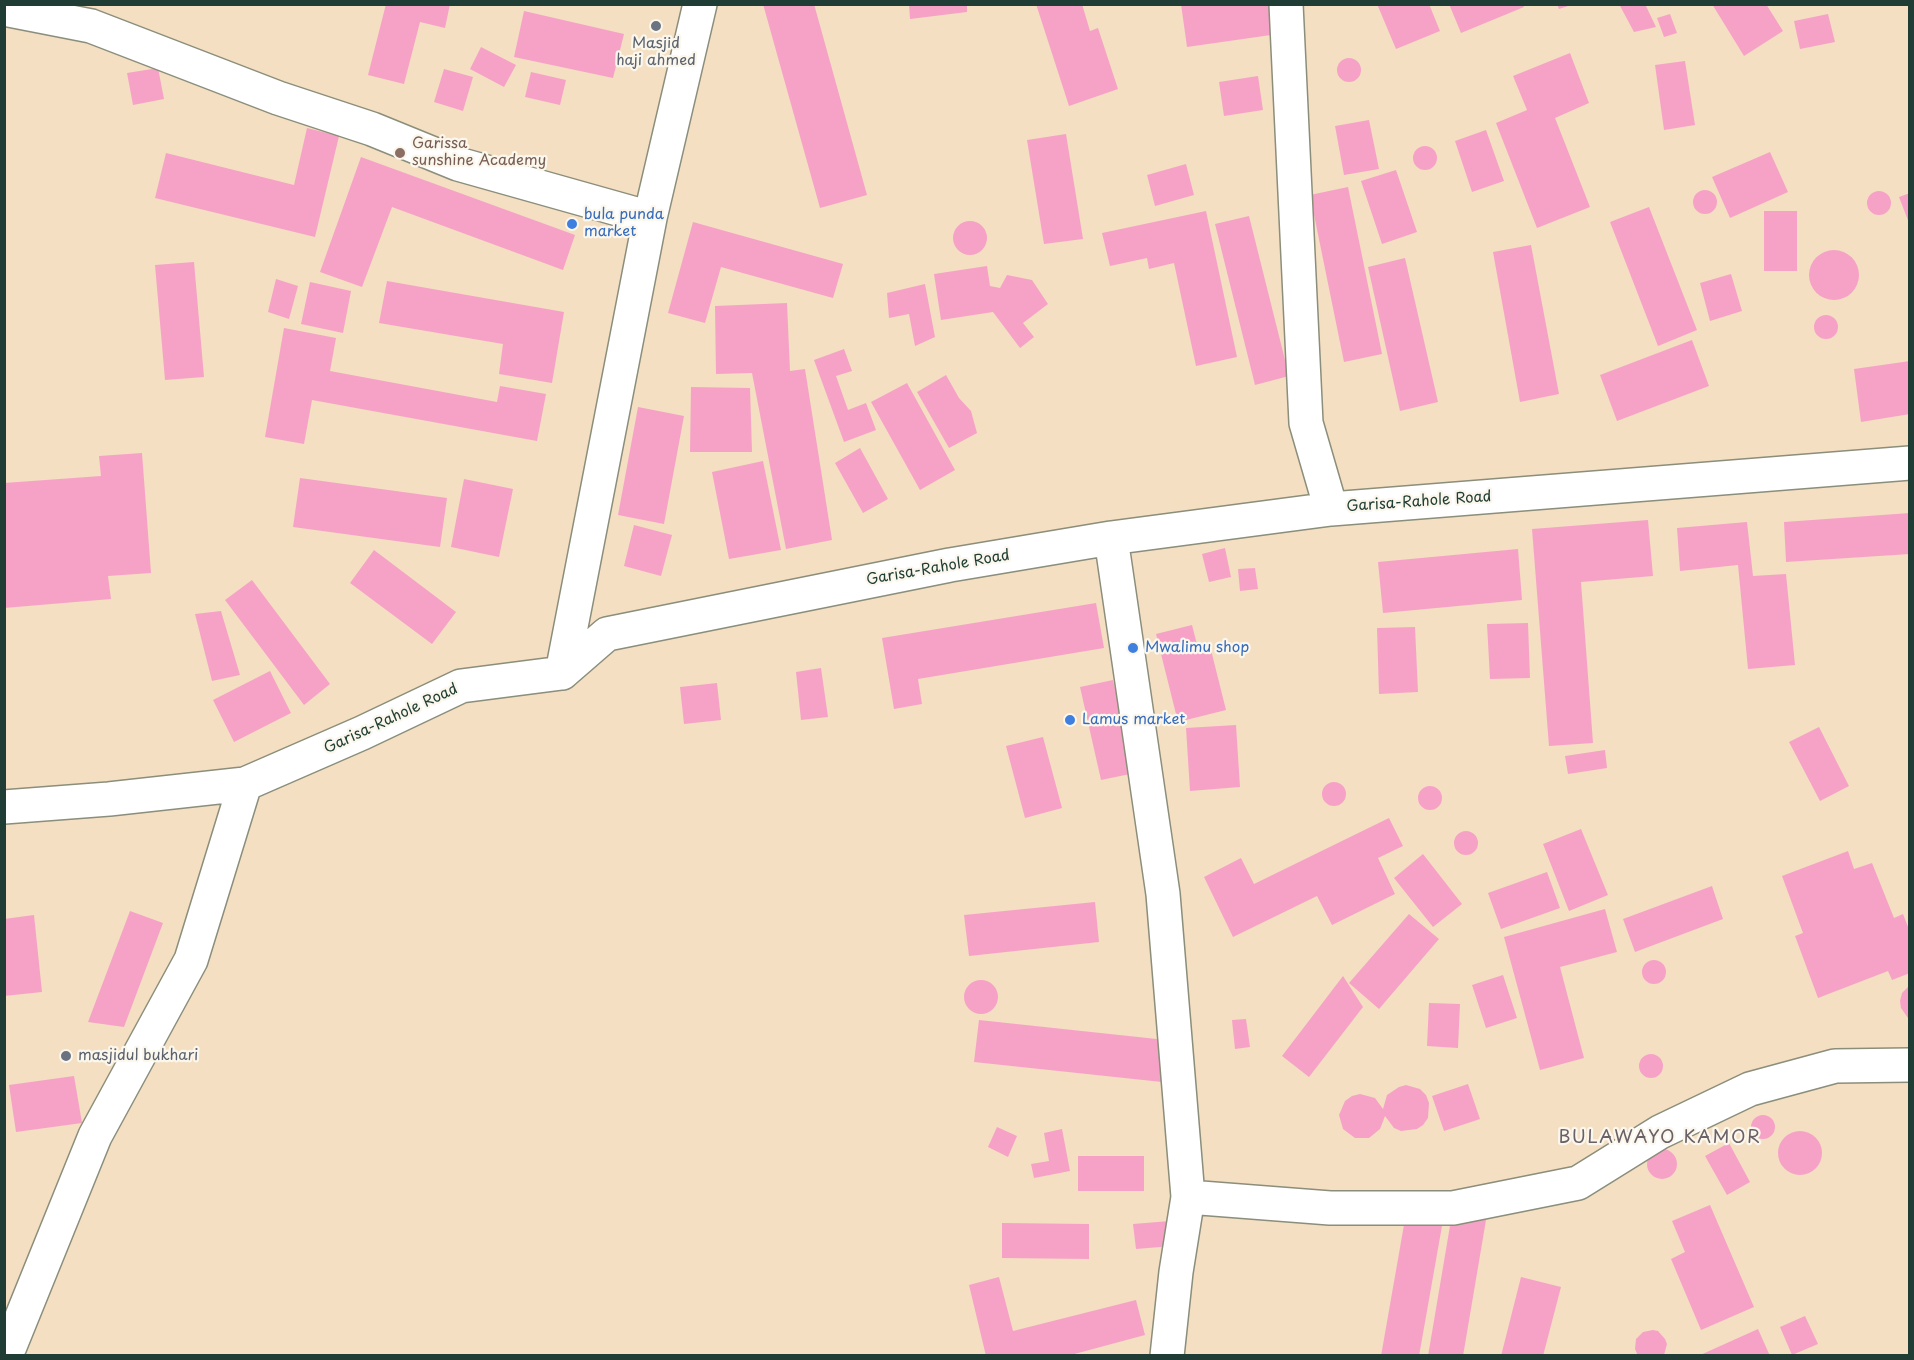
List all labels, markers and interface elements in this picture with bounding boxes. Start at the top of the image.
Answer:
marker: Masjid haji ahmed [649,19,663,33]
place label: Masjid haji ahmed [616,35,696,70]
place label: Garissa sunshine Academy [412,135,546,170]
marker: Garissa sunshine Academy [393,146,407,160]
place label: bula punda market [584,206,664,241]
marker: bula punda market [565,217,579,231]
street label: Garisa-Rahole Road [1346,488,1492,516]
street label: Garisa-Rahole Road [865,547,1011,589]
place label: Mwalimu shop [1145,639,1249,657]
marker: Mwalimu shop [1126,641,1140,655]
street label: Garisa-Rahole Road [321,680,461,758]
place label: Lamus market [1082,711,1185,729]
marker: Lamus market [1063,713,1077,727]
place label: masjidul bukhari [78,1047,198,1065]
marker: masjidul bukhari [59,1049,73,1063]
district label: BULAWAYO KAMOR [1558,1127,1762,1149]

